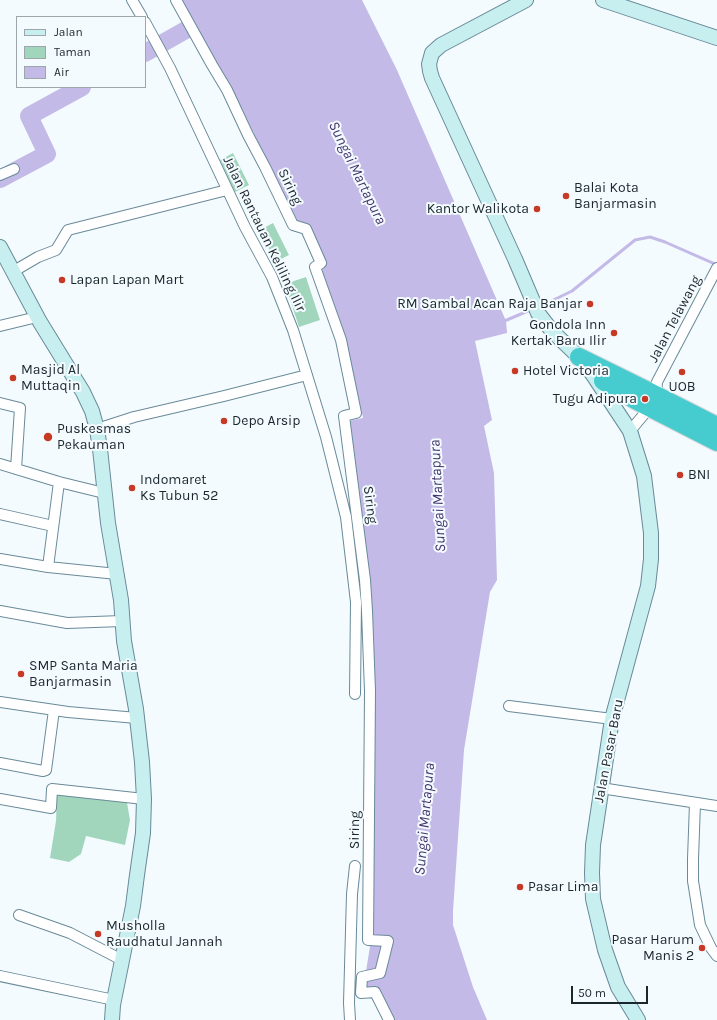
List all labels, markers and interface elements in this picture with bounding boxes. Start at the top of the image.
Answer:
legend [16,16,146,88]
text: Jalan [54,25,83,39]
text: Taman [54,45,91,59]
text: Air [54,65,69,79]
water label: Sungai Martapura [324,118,390,228]
street label: Jalan Rantauan Keliling Ilir [219,153,309,315]
street label: Siring [274,166,306,208]
place label: Balai Kota Banjarmasin [574,180,657,212]
marker: Balai Kota Banjarmasin [561,191,571,201]
place label: Kantor Walikota [427,201,529,217]
marker: Kantor Walikota [532,204,542,214]
place label: Lapan Lapan Mart [70,272,184,288]
street label: Jalan Telawang [645,273,705,365]
marker: Lapan Lapan Mart [57,275,67,285]
place label: RM Sambal Acan Raja Banjar [397,296,582,312]
marker: RM Sambal Acan Raja Banjar [585,299,595,309]
place label: Gondola Inn Kertak Baru Ilir [511,317,606,350]
marker: Gondola Inn Kertak Baru Ilir [609,328,619,338]
place label: Masjid Al Muttaqin [21,362,80,394]
place label: Hotel Victoria [523,363,609,379]
marker: Hotel Victoria [510,366,520,376]
marker: UOB [677,367,687,377]
marker: Masjid Al Muttaqin [8,373,18,383]
place label: UOB [669,379,695,395]
place label: Tugu Adipura [553,391,637,407]
marker: Tugu Adipura [640,394,650,404]
place label: Depo Arsip [232,413,300,429]
marker: Depo Arsip [219,416,229,426]
place label: Puskesmas Pekauman [57,421,131,454]
marker: Puskesmas Pekauman [42,431,54,443]
water label: Sungai Martapura [426,439,450,553]
place label: BNI [688,467,710,483]
marker: BNI [675,470,685,480]
place label: Indomaret Ks Tubun 52 [140,472,218,504]
marker: Indomaret Ks Tubun 52 [127,483,137,493]
street label: Siring [359,485,381,525]
place label: SMP Santa Maria Banjarmasin [29,658,138,690]
marker: SMP Santa Maria Banjarmasin [16,669,26,679]
street label: Jalan Pasar Baru [591,698,627,804]
water label: Sungai Martapura [411,762,439,876]
street label: Siring [346,811,364,849]
place label: Pasar Lima [528,879,598,895]
marker: Pasar Lima [515,882,525,892]
place label: Musholla Raudhatul Jannah [106,918,223,950]
marker: Musholla Raudhatul Jannah [93,929,103,939]
place label: Pasar Harum Manis 2 [611,932,694,964]
marker: Pasar Harum Manis 2 [697,943,707,953]
scale bar [573,978,650,1004]
text: 50 m [578,986,606,1000]

